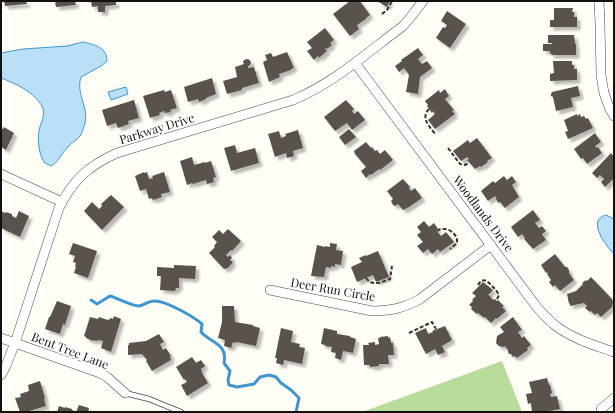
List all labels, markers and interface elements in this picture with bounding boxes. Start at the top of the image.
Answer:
street label: Parkway Drive [117,109,196,147]
street label: Woodlands Drive [449,171,518,255]
street label: Deer Run Circle [289,274,377,304]
street label: Bent Tree Lane [29,328,111,372]

